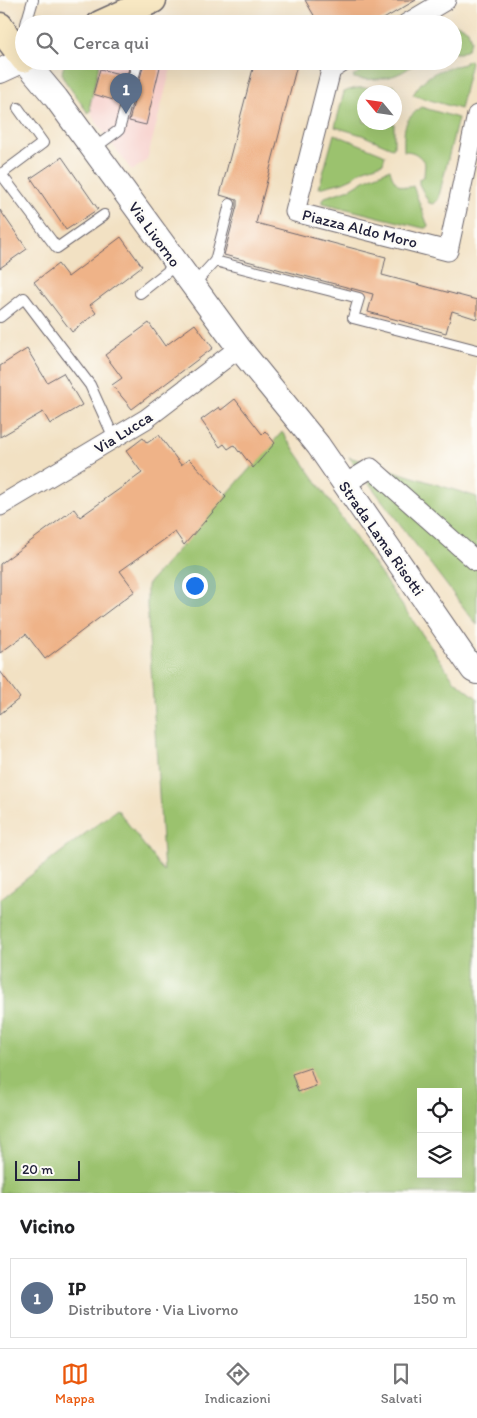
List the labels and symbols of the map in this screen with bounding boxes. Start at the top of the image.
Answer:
pin: 1 [110,73,142,114]
north arrow [357,85,402,130]
street label: Via Livorno [125,198,185,271]
street label: Piazza Aldo Moro [300,205,419,252]
street label: Via Lucca [91,407,156,458]
street label: Strada Lama Risotti [335,477,428,599]
your location [182,573,208,599]
scale bar [15,1158,80,1181]

